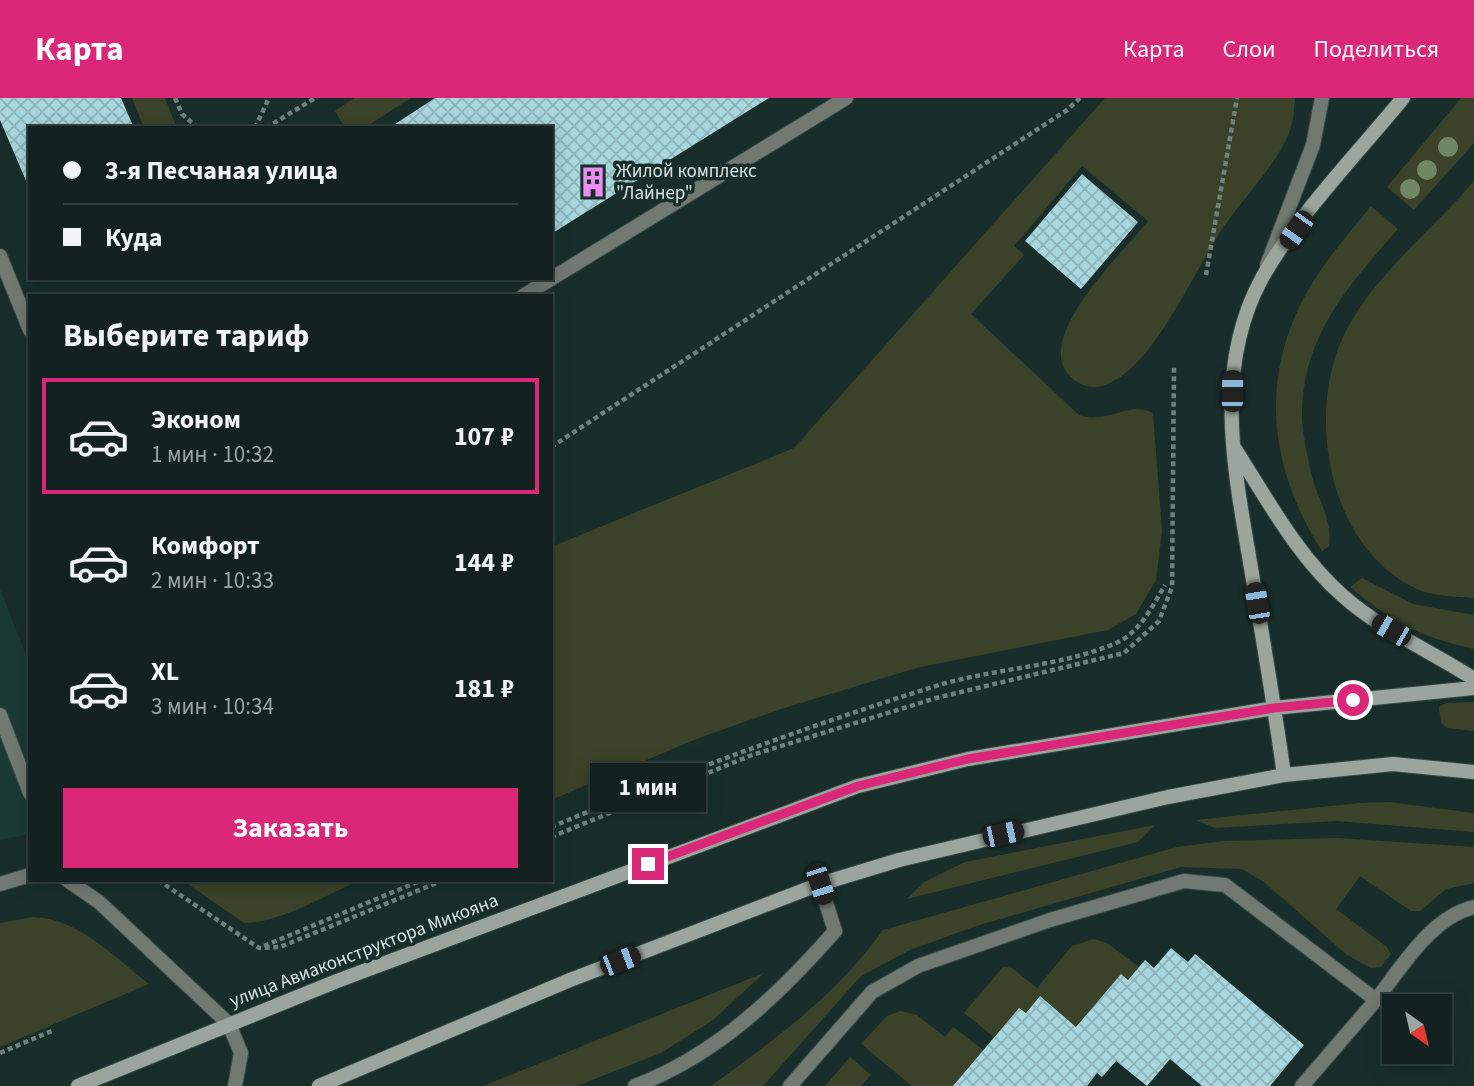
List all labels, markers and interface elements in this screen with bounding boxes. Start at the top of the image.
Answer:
text: Карта [35,26,124,73]
text: Карта [1123,32,1185,67]
text: Слои [1223,32,1276,67]
text: Поделиться [1314,32,1439,67]
text: 3-я Песчаная улица [105,152,338,189]
place label: Жилой комплекс "Лайнер" [616,158,757,207]
building icon: Жилой комплекс "Лайнер" [576,165,610,199]
car [1276,207,1317,253]
text: Куда [105,219,163,256]
text: Выберите тариф [63,313,310,359]
car [1222,370,1243,412]
text: Эконом [151,401,241,438]
icon: car [67,405,130,468]
text: 107 ₽ [454,418,514,455]
text: 1 мин · 10:32 [151,438,274,471]
text: Комфорт [151,527,260,564]
icon: car [67,531,130,594]
text: 144 ₽ [454,544,514,581]
text: 2 мин · 10:33 [151,564,274,597]
car [1244,581,1271,625]
car [1368,610,1415,650]
text: XL [151,653,179,690]
icon: car [67,657,130,720]
text: 181 ₽ [454,670,514,707]
route start [1337,684,1369,716]
text: 3 мин · 10:34 [151,690,274,723]
callout: 1 мин [590,762,706,812]
text: 1 мин [619,771,677,804]
button: Заказать [63,788,518,868]
car [981,819,1026,849]
route end [632,848,664,880]
car [804,861,837,907]
street label: улица Авиаконструктора Микояна [226,887,502,1015]
car [597,944,644,978]
north arrow [1382,994,1452,1064]
map controls [1382,994,1452,1064]

